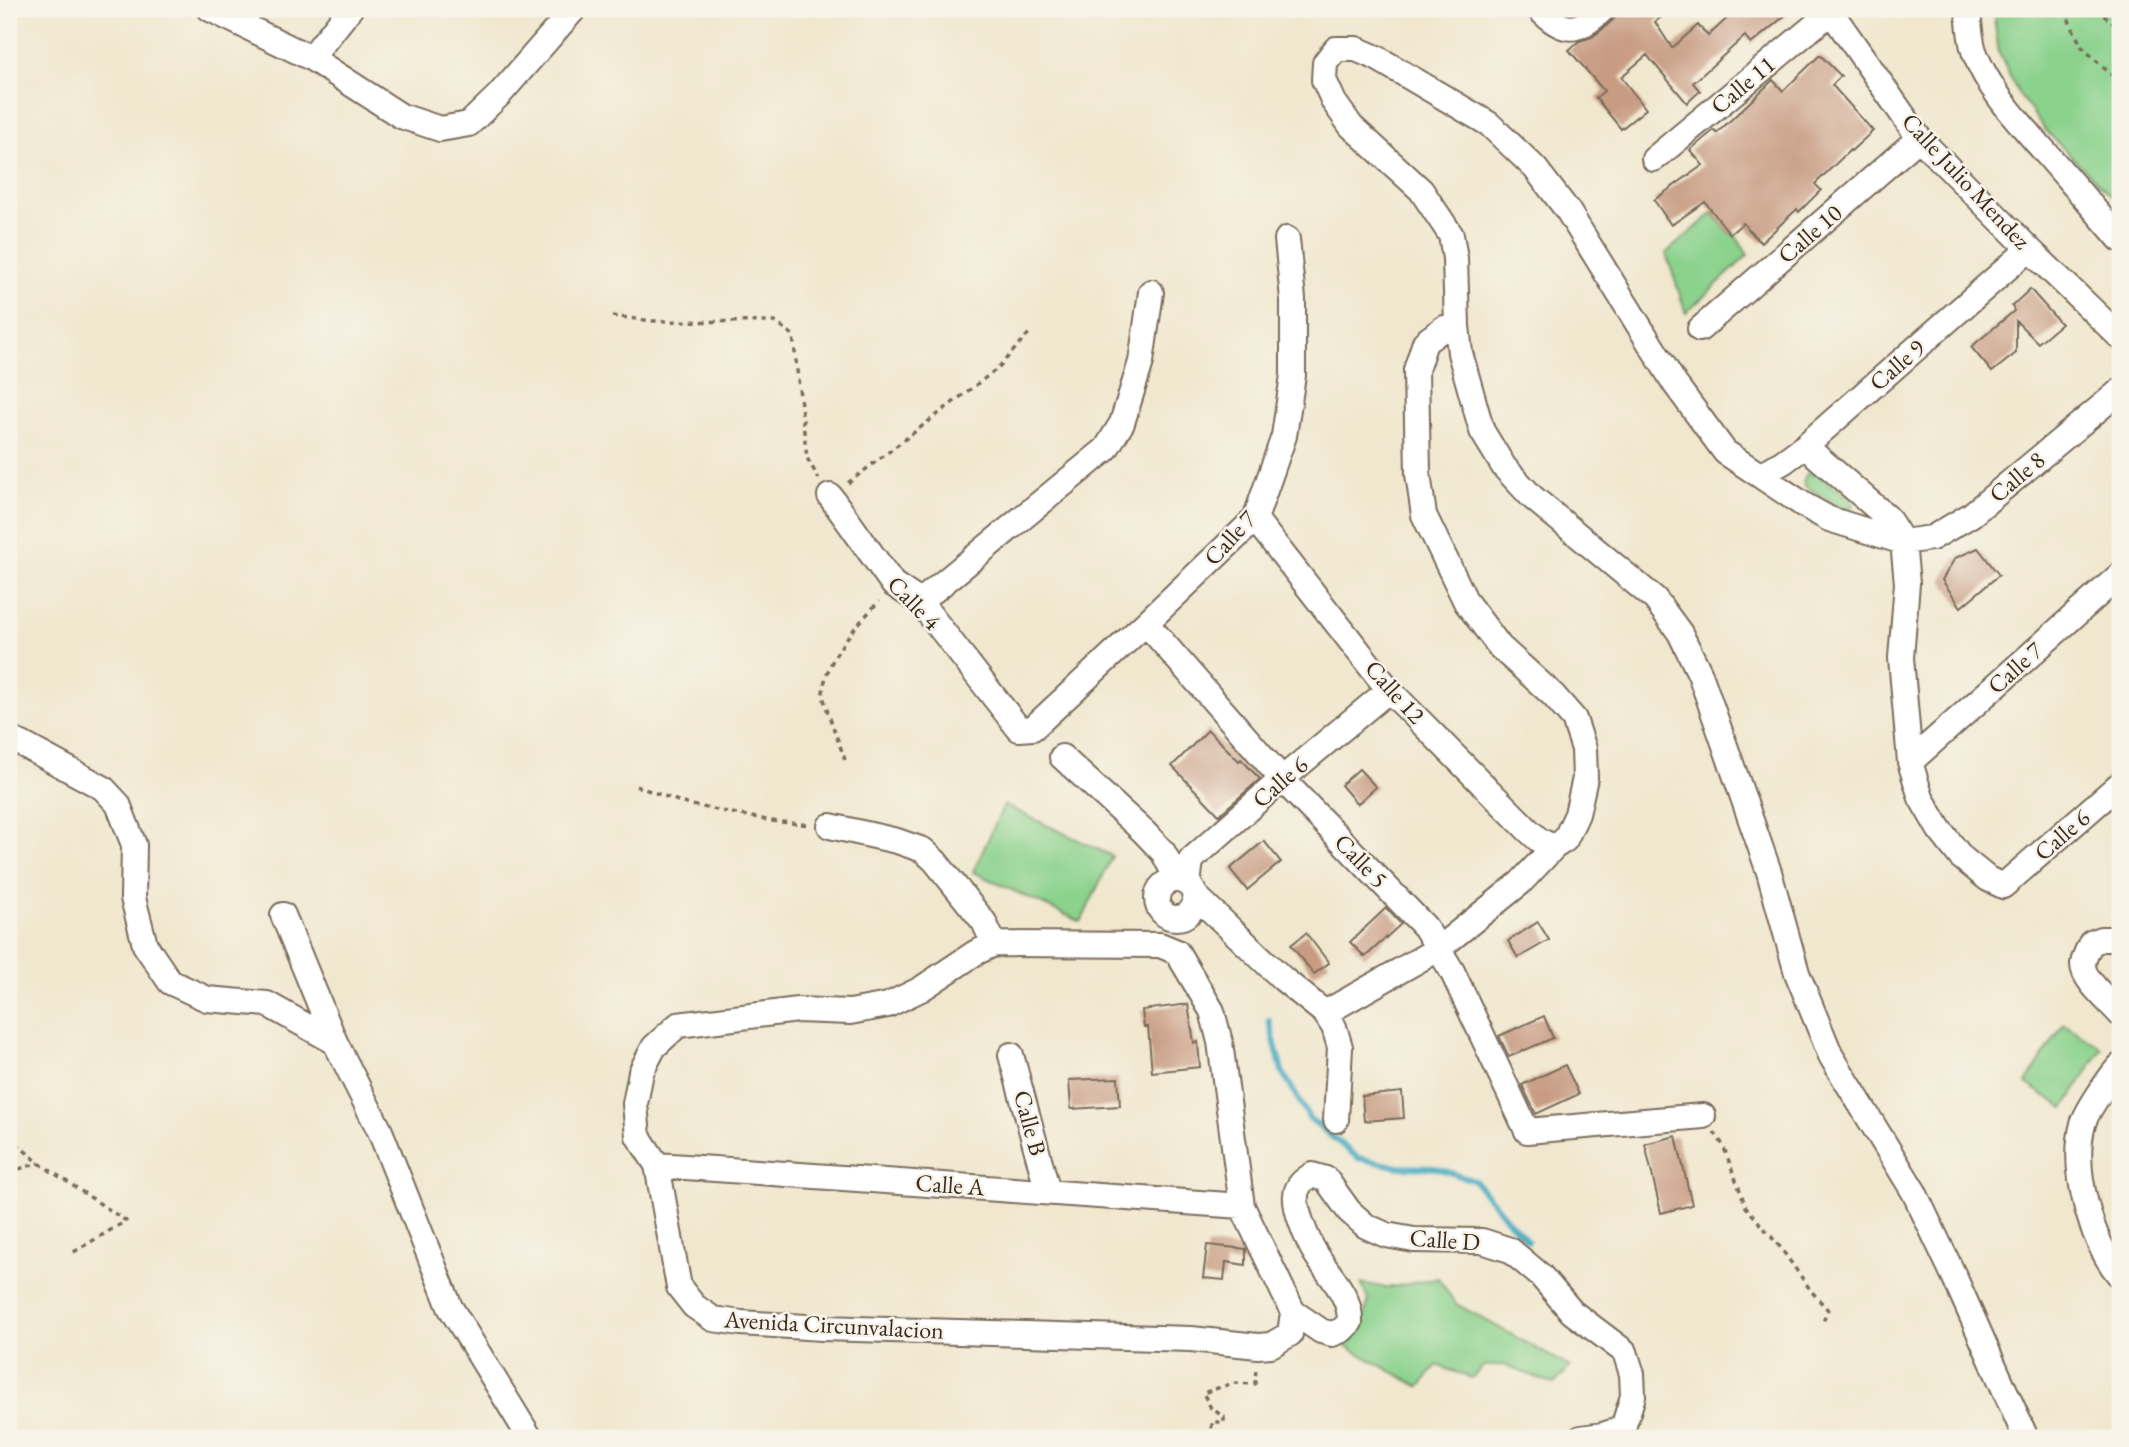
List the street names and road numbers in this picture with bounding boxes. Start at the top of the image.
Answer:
street label: Calle 11 [1704,49,1782,121]
street label: Calle Julio Mendez [1895,106,2037,255]
street label: Calle 10 [1771,197,1848,270]
street label: Calle 9 [1862,332,1931,397]
street label: Calle 8 [1982,444,2051,509]
street label: Calle 7 [1197,503,1263,572]
street label: Calle 4 [881,569,948,637]
street label: Calle 7 [1981,634,2049,701]
street label: Calle 12 [1359,653,1432,730]
street label: Calle 6 [1245,749,1314,814]
street label: Calle 6 [2027,802,2096,867]
street label: Calle 5 [1328,827,1395,894]
street label: Calle B [1007,1087,1054,1159]
street label: Calle A [915,1167,986,1202]
street label: Calle D [1409,1222,1481,1257]
street label: Avenida Circunvalacion [722,1303,945,1346]

